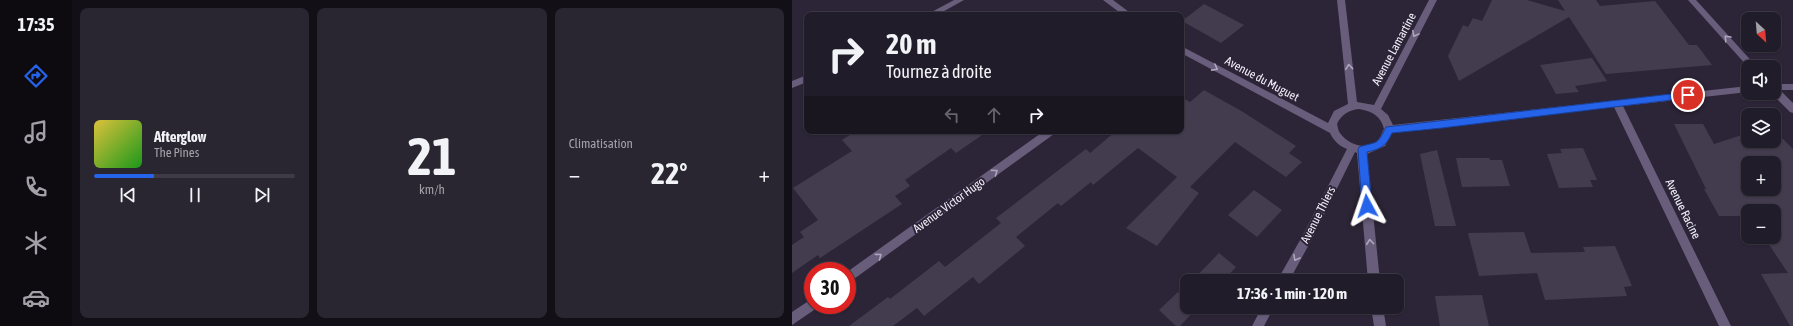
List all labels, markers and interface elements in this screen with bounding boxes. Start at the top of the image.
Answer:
street label: Avenue Lamartine [1369,10,1419,88]
north arrow [1741,12,1781,52]
map controls [1741,12,1781,244]
text: 17:35 [17,14,55,35]
icon: right [820,28,872,80]
text: 20 m [886,28,936,60]
one-way arrow [1412,30,1420,38]
one-way arrow [1724,35,1732,43]
street label: Avenue du Muguet [1223,54,1302,105]
button: sound [1741,60,1781,100]
text: Tournez à droite [886,61,992,82]
icon: directions [22,62,50,90]
one-way arrow [1211,63,1219,71]
one-way arrow [1344,64,1353,70]
pin [1671,78,1705,112]
icon: arrive [1677,84,1699,106]
icon: left [941,104,963,126]
icon: ahead [983,104,1005,126]
icon: right [1025,104,1047,126]
button: layers [1741,108,1781,148]
icon: music [22,118,50,146]
text: 21 [408,126,456,186]
text: Afterglow [154,128,207,145]
text: Climatisation [569,136,633,151]
text: The Pines [154,145,199,160]
text: 22° [651,156,688,190]
button: + [1741,156,1781,196]
text: − [569,161,580,187]
text: + [759,161,770,187]
one-way arrow [991,169,998,176]
icon: phone [22,173,50,201]
street label: Avenue Victor Hugo [910,174,988,236]
street label: Avenue Racine [1662,177,1704,241]
text: km/h [419,182,445,197]
icon: previous [117,184,139,206]
icon: pause [184,184,206,206]
icon: next [251,184,273,206]
street label: Avenue Thiers [1298,184,1338,246]
position arrow [1346,185,1388,227]
button: − [1741,204,1781,244]
icon: climate [22,229,50,257]
one-way arrow [1365,239,1374,245]
one-way arrow [874,254,881,261]
one-way arrow [1293,254,1301,261]
speed limit sign: 30 [804,262,856,314]
icon: car [22,284,50,312]
text: 17:36 · 1 min · 120 m [1237,285,1347,302]

